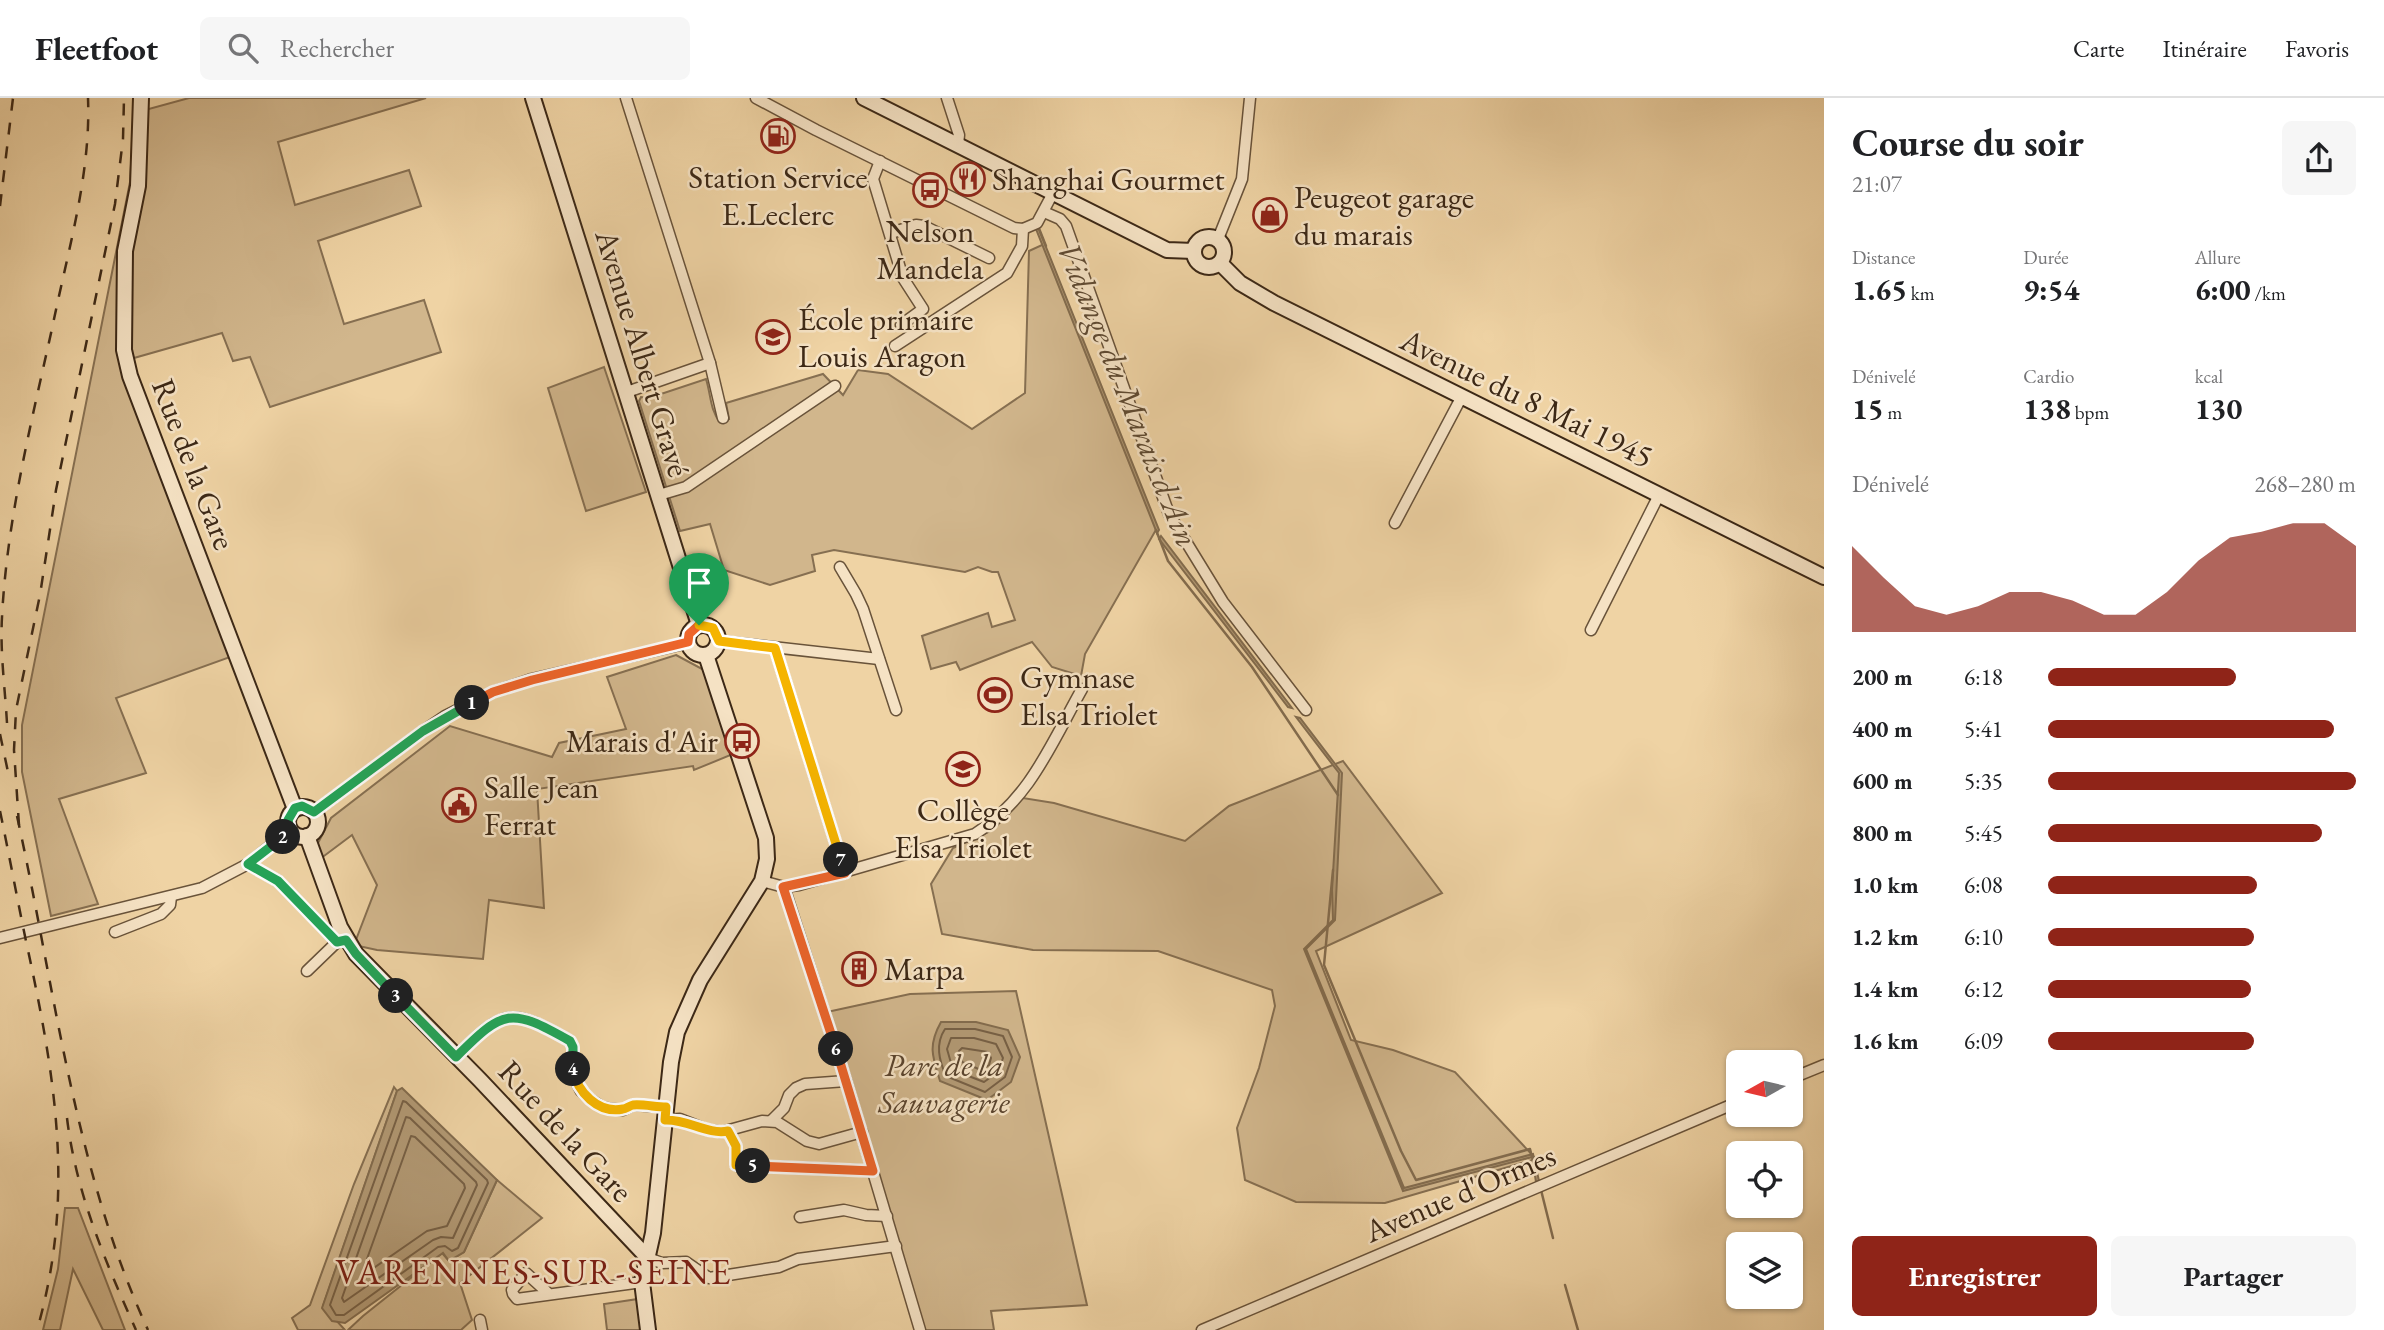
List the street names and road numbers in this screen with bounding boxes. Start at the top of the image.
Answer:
street label: Avenue Albert Gravé [585,223,701,482]
street label: Avenue du 8 Mai 1945 [1393,318,1660,477]
street label: Rue de la Gare [142,373,246,555]
street label: Rue de la Gare [489,1051,643,1211]
street label: Avenue d'Ormes [1357,1134,1562,1253]

